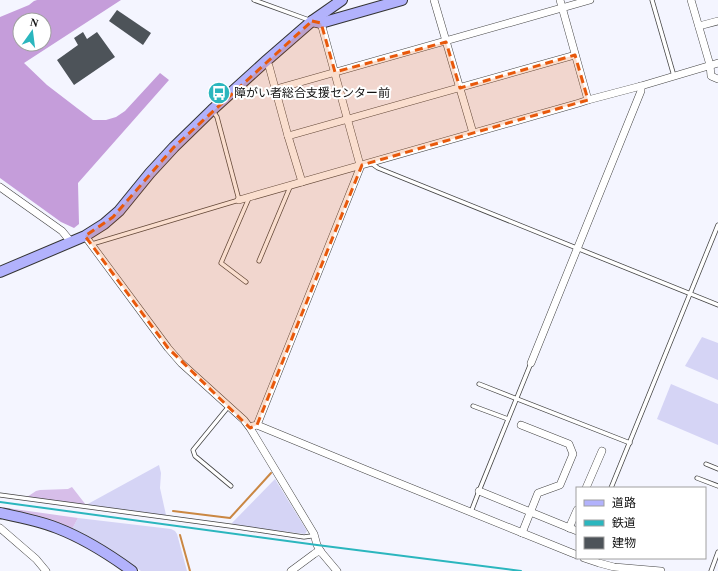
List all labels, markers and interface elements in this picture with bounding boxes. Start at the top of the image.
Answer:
north arrow [12,12,52,52]
text: N [29,16,40,29]
bus stop icon: 障がい者総合支援センター前 [206,80,232,106]
place label: 障がい者総合支援センター前 [234,86,390,100]
legend [576,487,706,559]
text: 道路 [612,496,636,510]
text: 鉄道 [612,516,636,530]
text: 建物 [612,536,636,550]

